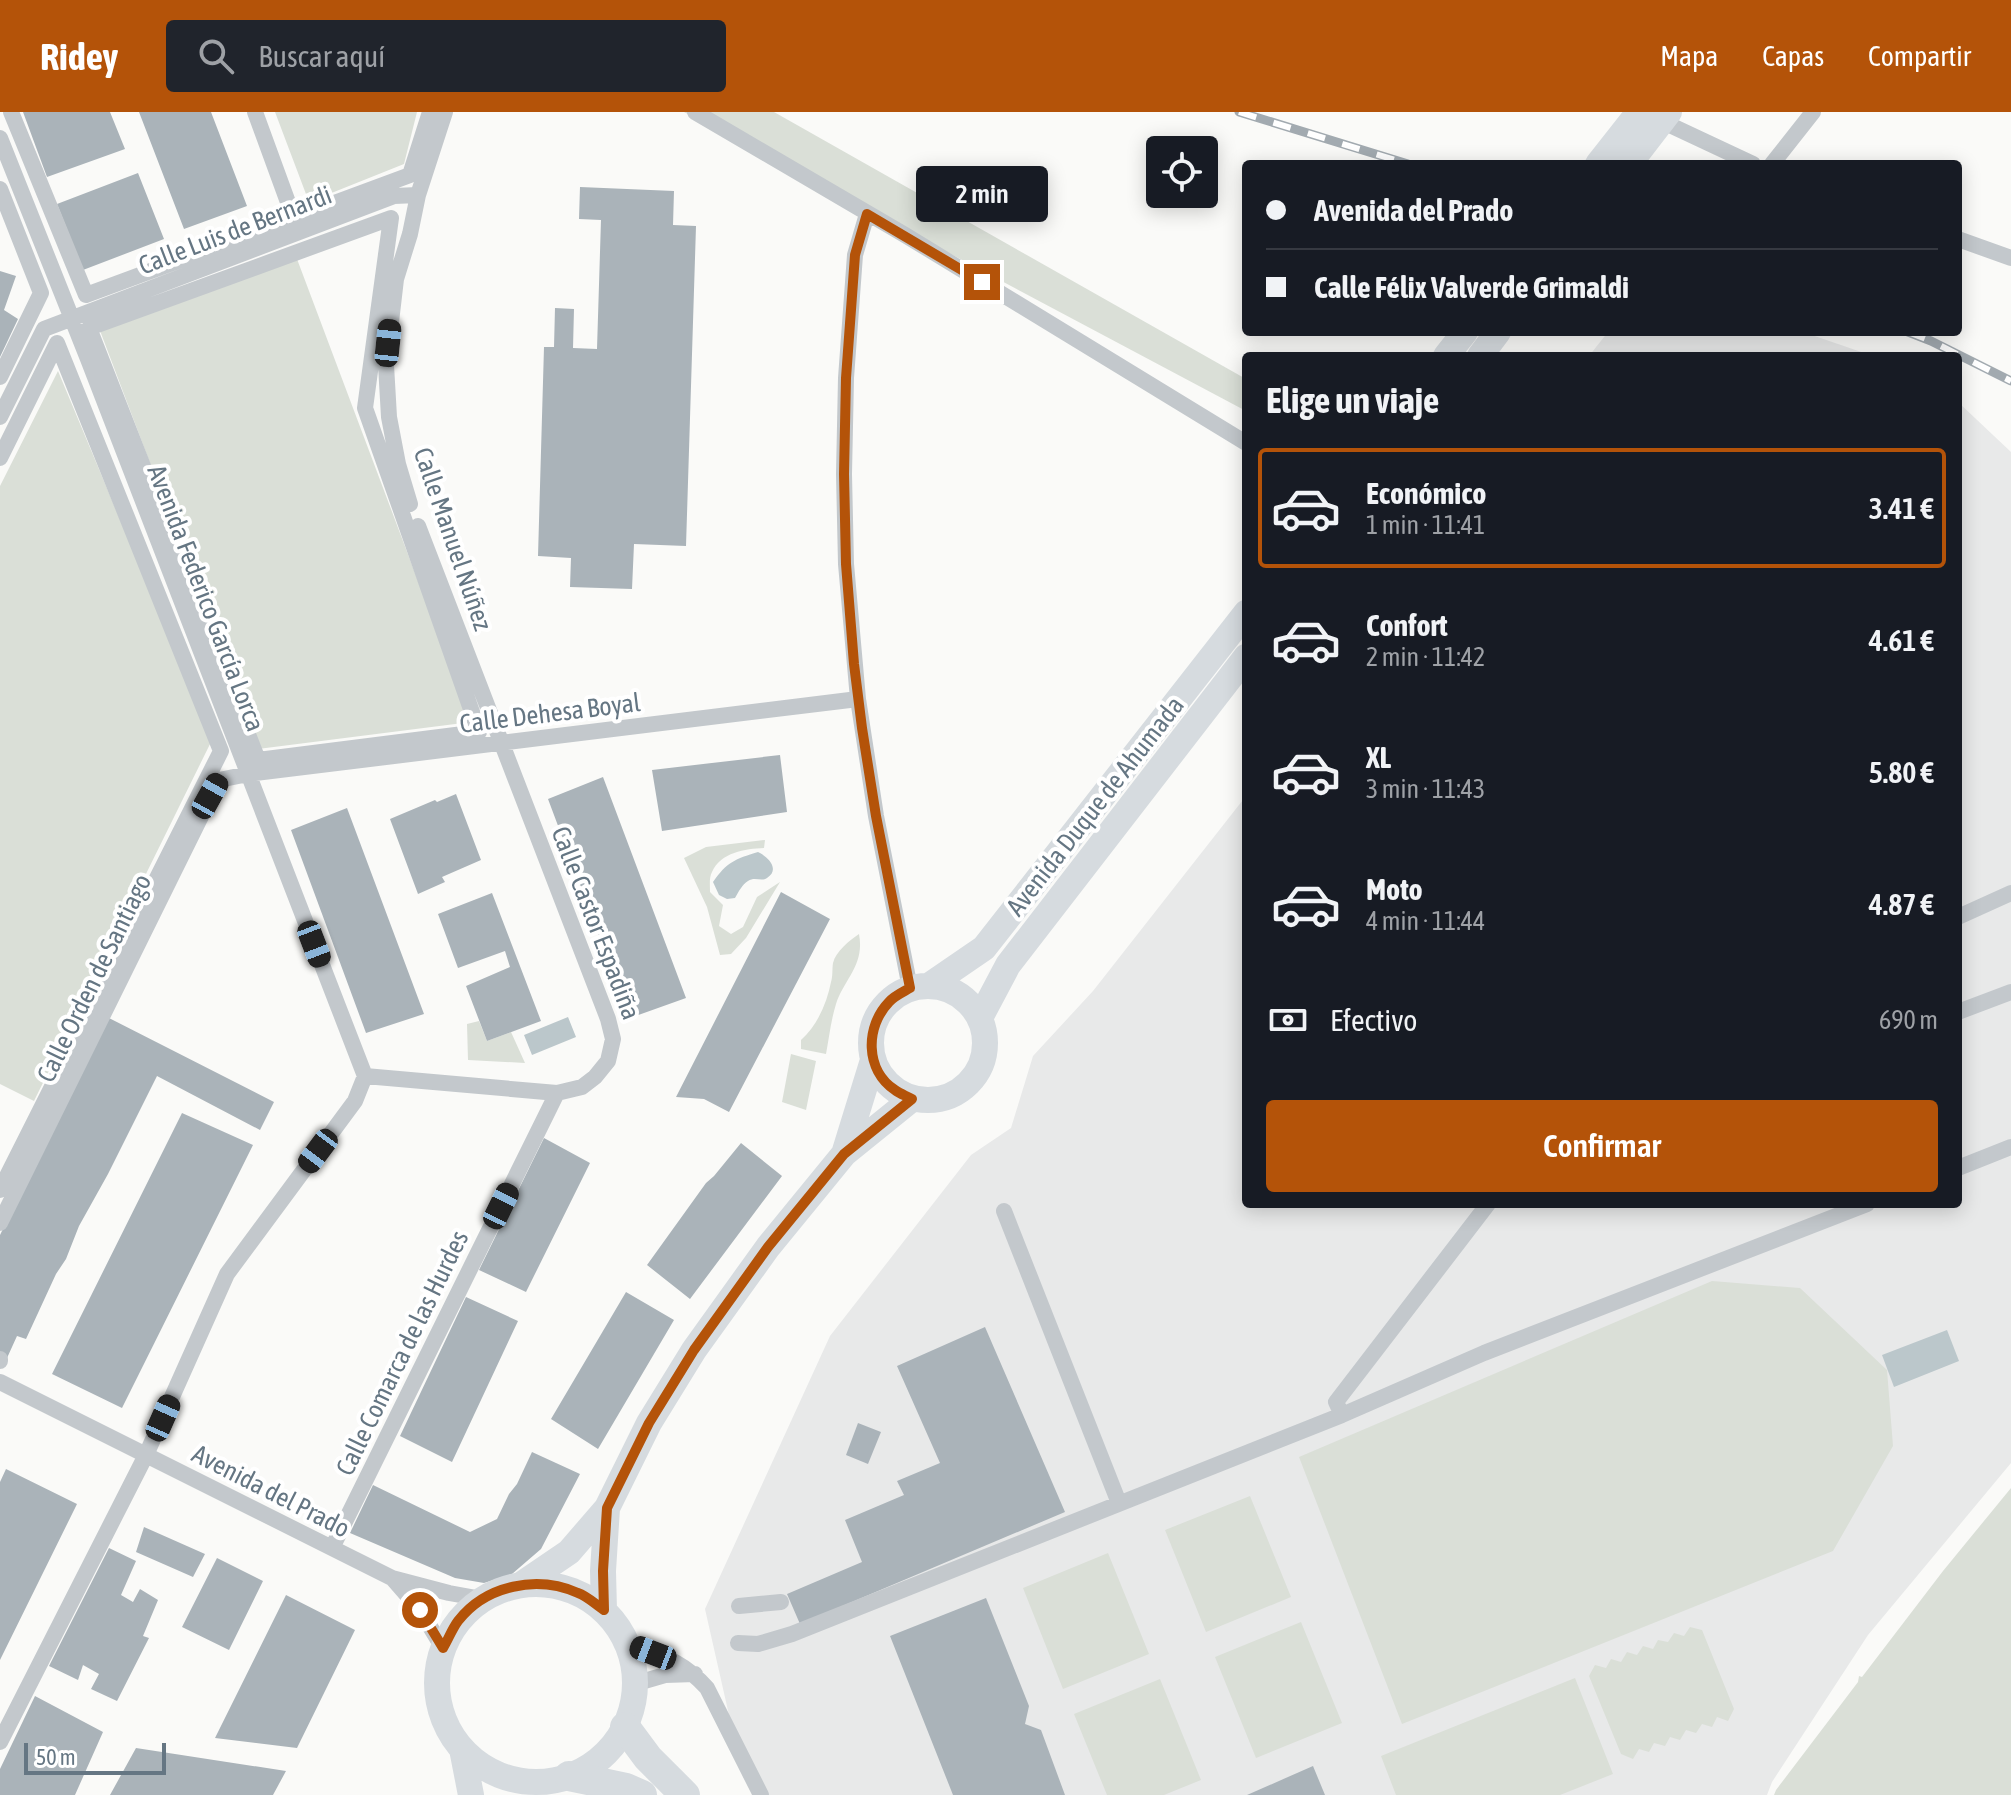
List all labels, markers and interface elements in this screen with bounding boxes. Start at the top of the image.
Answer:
search box [166,20,726,92]
icon: search [194,34,238,78]
text: Ridey [40,35,118,78]
text: Buscar aquí [258,39,385,73]
text: Mapa [1660,40,1718,72]
text: Capas [1762,40,1824,72]
text: Compartir [1868,40,1971,72]
map controls [1146,136,1218,208]
button: locate [1146,136,1218,208]
callout: 2 min [916,166,1048,222]
street label: Calle Luis de Bernardi [134,179,336,281]
text: 2 min [955,179,1009,209]
text: Avenida del Prado [1314,193,1513,227]
route end [964,264,1000,300]
text: Calle Félix Valverde Grimaldi [1314,270,1629,304]
car [374,318,402,368]
text: Elige un viaje [1266,379,1439,421]
street label: Calle Manuel Núñez [408,444,498,634]
street label: Avenida Federico García Lorca [141,461,271,735]
icon: car [1270,472,1342,544]
text: Económico [1366,476,1486,510]
text: 3.41 € [1869,491,1934,525]
text: 1 min · 11:41 [1366,510,1485,540]
icon: car [1270,604,1342,676]
text: Confort [1366,608,1448,642]
text: 4.61 € [1869,623,1934,657]
text: 2 min · 11:42 [1366,642,1485,672]
street label: Calle Dehesa Boyal [458,687,642,739]
street label: Avenida Duque de Ahumada [1000,690,1190,922]
icon: car [1270,736,1342,808]
text: XL [1366,740,1391,774]
text: 5.80 € [1869,755,1934,789]
car [188,769,232,823]
text: 3 min · 11:43 [1366,774,1485,804]
street label: Calle Castor Espadiña [545,822,647,1024]
icon: car [1270,868,1342,940]
street label: Calle Orden de Santiago [31,869,157,1087]
text: Moto [1366,872,1423,906]
text: 4.87 € [1869,887,1934,921]
text: 4 min · 11:44 [1366,906,1485,936]
car [294,917,334,971]
icon: cash [1266,998,1310,1042]
text: Efectivo [1330,1003,1417,1037]
text: 690 m [1879,1005,1938,1035]
button: Confirmar [1266,1100,1938,1192]
car [294,1125,342,1177]
car [480,1179,522,1233]
street label: Calle Comarca de las Hurdes [330,1226,474,1480]
car [142,1391,184,1445]
street label: Avenida del Prado [187,1438,355,1544]
route start [402,1592,438,1628]
car [626,1633,680,1673]
scale bar [24,1739,166,1775]
text: 50 m [36,1744,76,1770]

